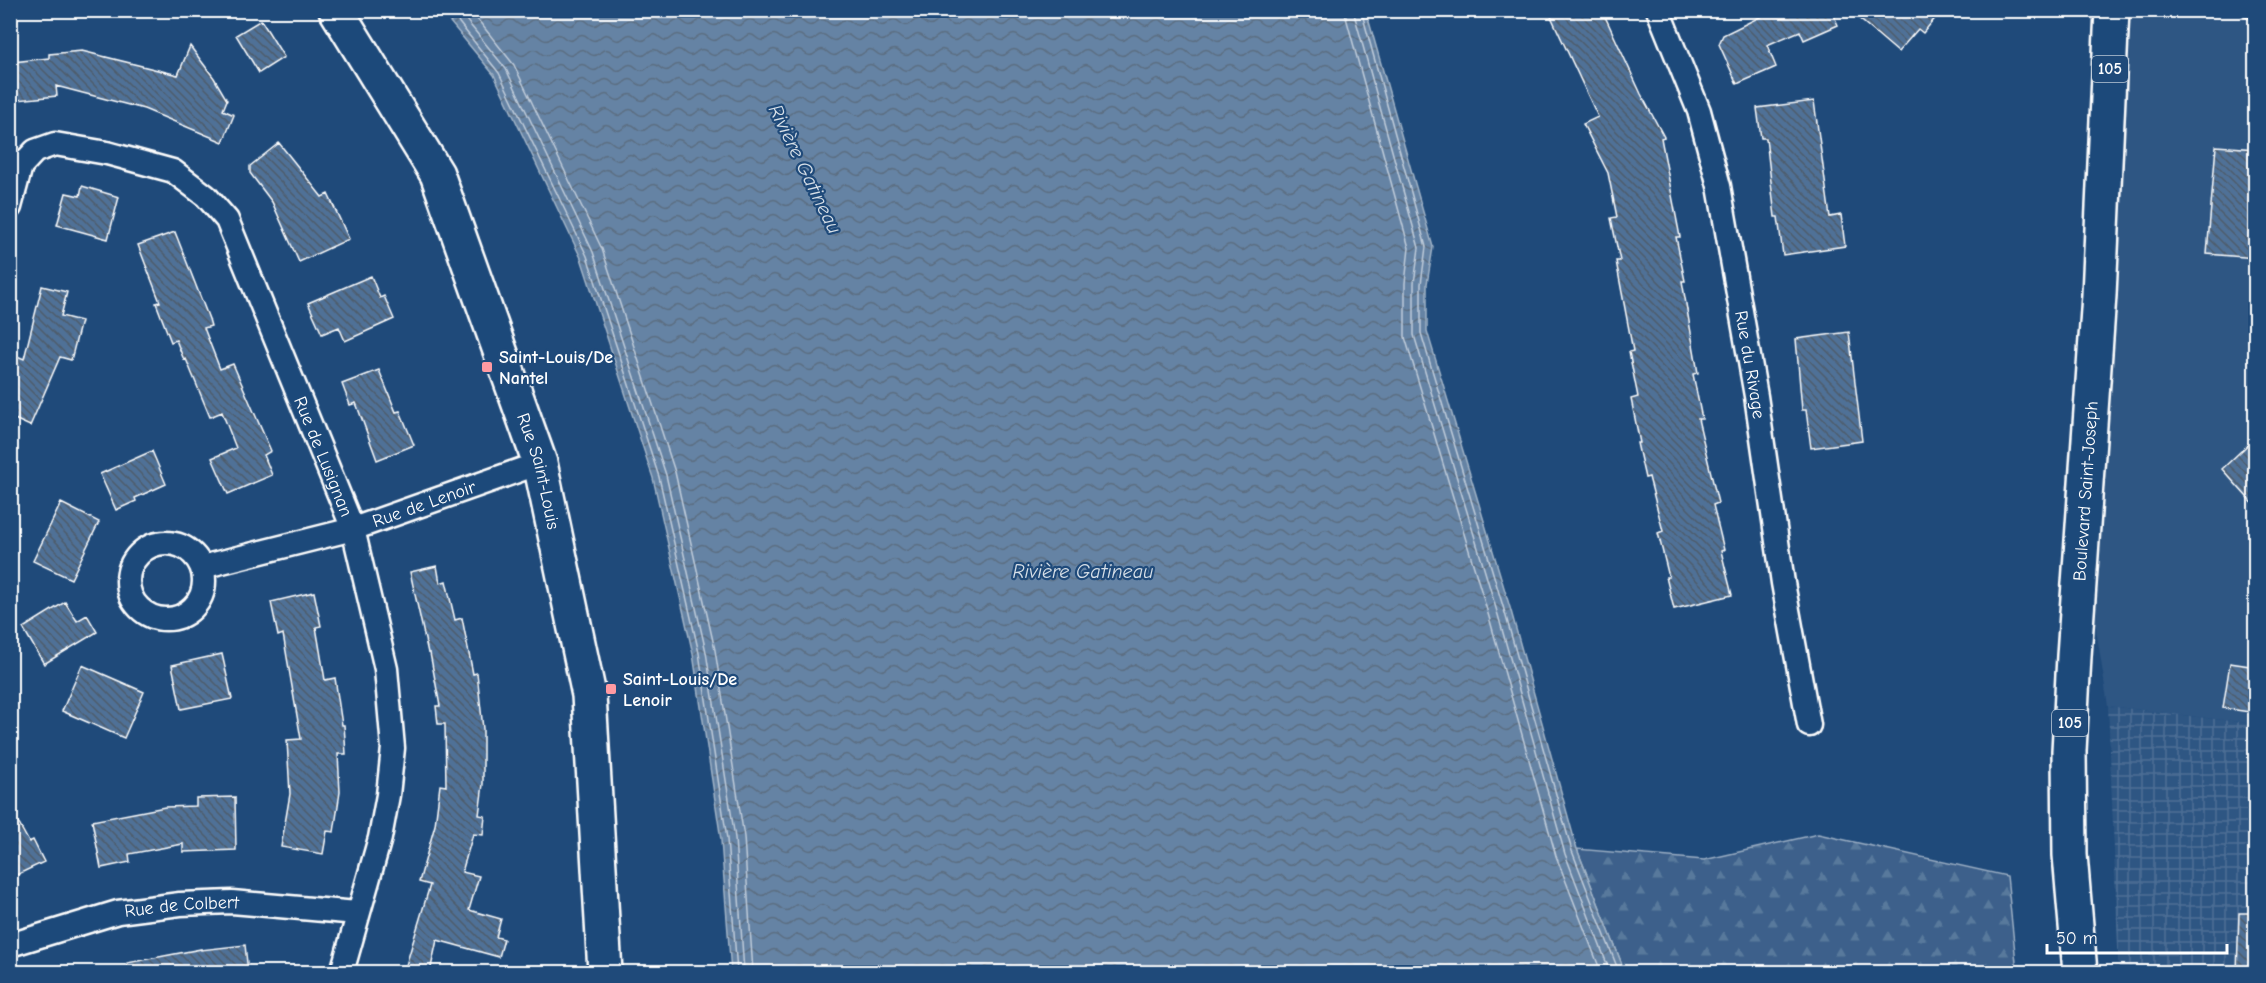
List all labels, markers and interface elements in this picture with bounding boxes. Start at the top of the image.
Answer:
road number: 105 [2092,56,2128,82]
water label: Rivière Gatineau [764,101,846,237]
street label: Rue du Rivage [1731,309,1770,420]
place label: Saint-Louis/De Nantel [499,347,613,389]
marker: Saint-Louis/De Nantel [480,360,494,374]
street label: Rue de Lusignan [290,393,357,520]
street label: Boulevard Saint-Joseph [2069,400,2102,582]
street label: Rue Saint-Louis [513,410,564,531]
street label: Rue de Lenoir [370,476,479,532]
water label: Rivière Gatineau [1013,560,1153,583]
place label: Saint-Louis/De Lenoir [623,669,737,711]
marker: Saint-Louis/De Lenoir [604,682,618,696]
road number: 105 [2052,710,2088,736]
street label: Rue de Colbert [123,891,241,922]
scale bar [2047,917,2227,955]
text: 50 m [2056,928,2098,949]

